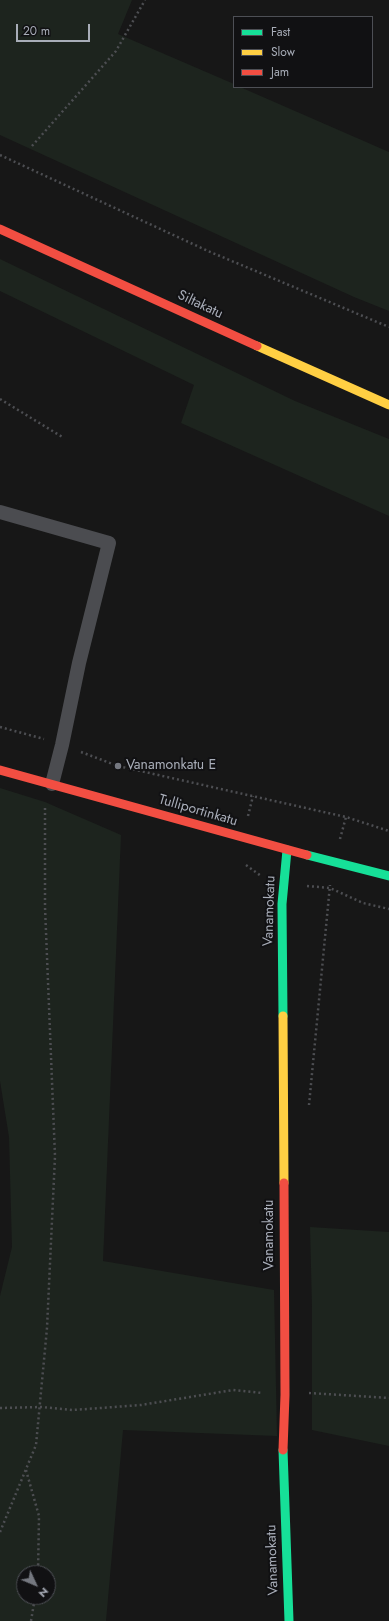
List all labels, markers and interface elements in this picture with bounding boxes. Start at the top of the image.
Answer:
scale bar [18,16,92,42]
legend [233,16,373,88]
text: 20 m [23,22,50,40]
text: Fast [271,23,290,41]
text: Slow [271,43,295,61]
text: Jam [271,63,289,81]
street label: Siltakatu [175,287,225,323]
place label: Vanamonkatu E [126,758,216,774]
marker: Vanamonkatu E [113,761,123,771]
street label: Tulliportinkatu [157,792,239,830]
street label: Vanamokatu [260,875,280,947]
street label: Vanamokatu [262,1200,278,1270]
street label: Vanamokatu [263,1524,283,1596]
north arrow [16,1565,56,1605]
text: N [35,1584,53,1601]

